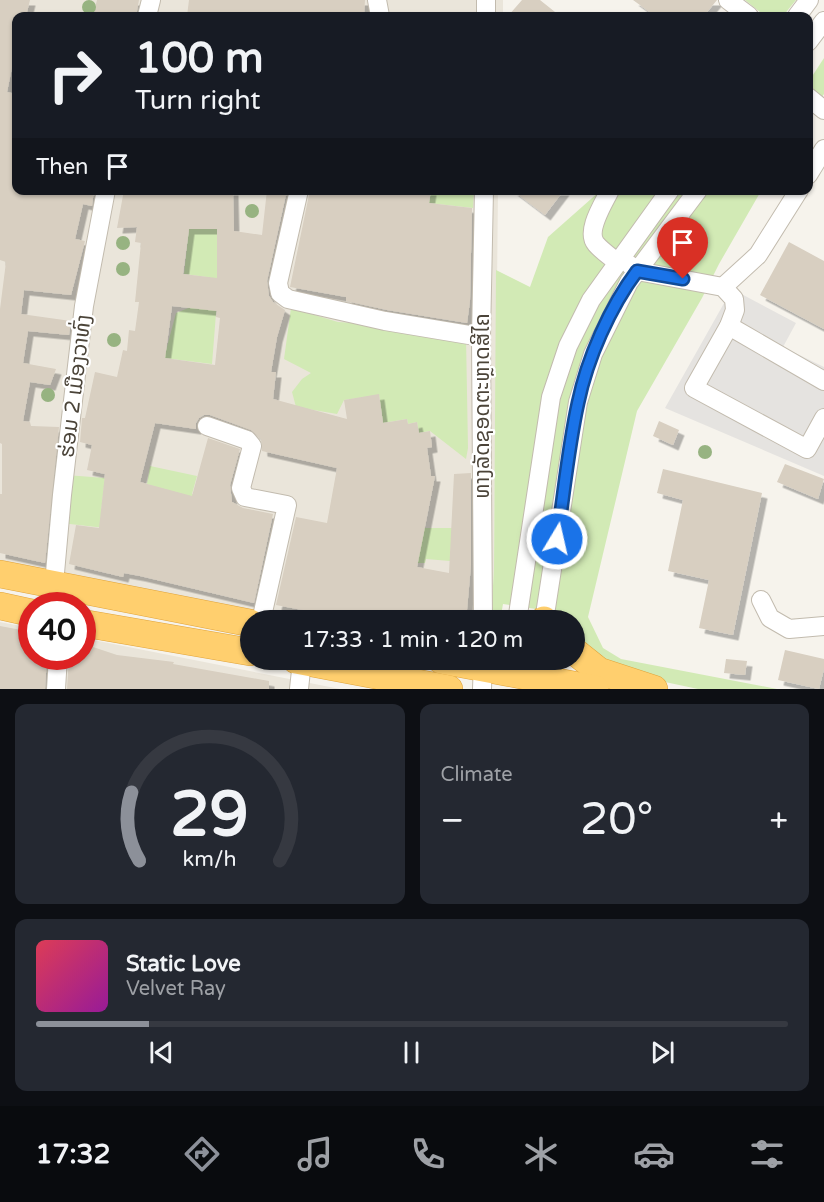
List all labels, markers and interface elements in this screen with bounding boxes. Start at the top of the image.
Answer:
text: 100 m [135,33,264,84]
icon: right [36,36,114,114]
text: Turn right [135,84,261,117]
icon: arrive [101,150,134,183]
text: Then [36,154,89,180]
pin [657,217,708,279]
icon: arrive [666,226,699,259]
street label: ຮ່ອມ 2 ເມືອງວາທົ່ງ [52,313,97,459]
street label: ທາງລັດຊອດຕະຫຼາດສີໄຄ [469,313,495,499]
position arrow [525,507,589,571]
speed limit sign: 40 [18,592,96,670]
text: 17:33 · 1 min · 120 m [302,627,523,653]
text: Climate [441,763,513,787]
text: 29 [171,778,249,853]
text: 20° [580,793,653,847]
text: − [441,801,464,840]
text: + [769,801,788,840]
text: km/h [183,846,237,872]
text: Static Love [126,951,241,977]
text: Velvet Ray [126,977,226,1001]
icon: previous [145,1036,178,1069]
icon: pause [395,1036,428,1069]
icon: next [646,1036,679,1069]
icon: directions [181,1133,223,1175]
icon: music [294,1133,336,1175]
icon: phone [407,1133,449,1175]
icon: climate [520,1133,562,1175]
icon: car [633,1133,675,1175]
icon: filters [746,1133,788,1175]
text: 17:32 [36,1138,110,1171]

